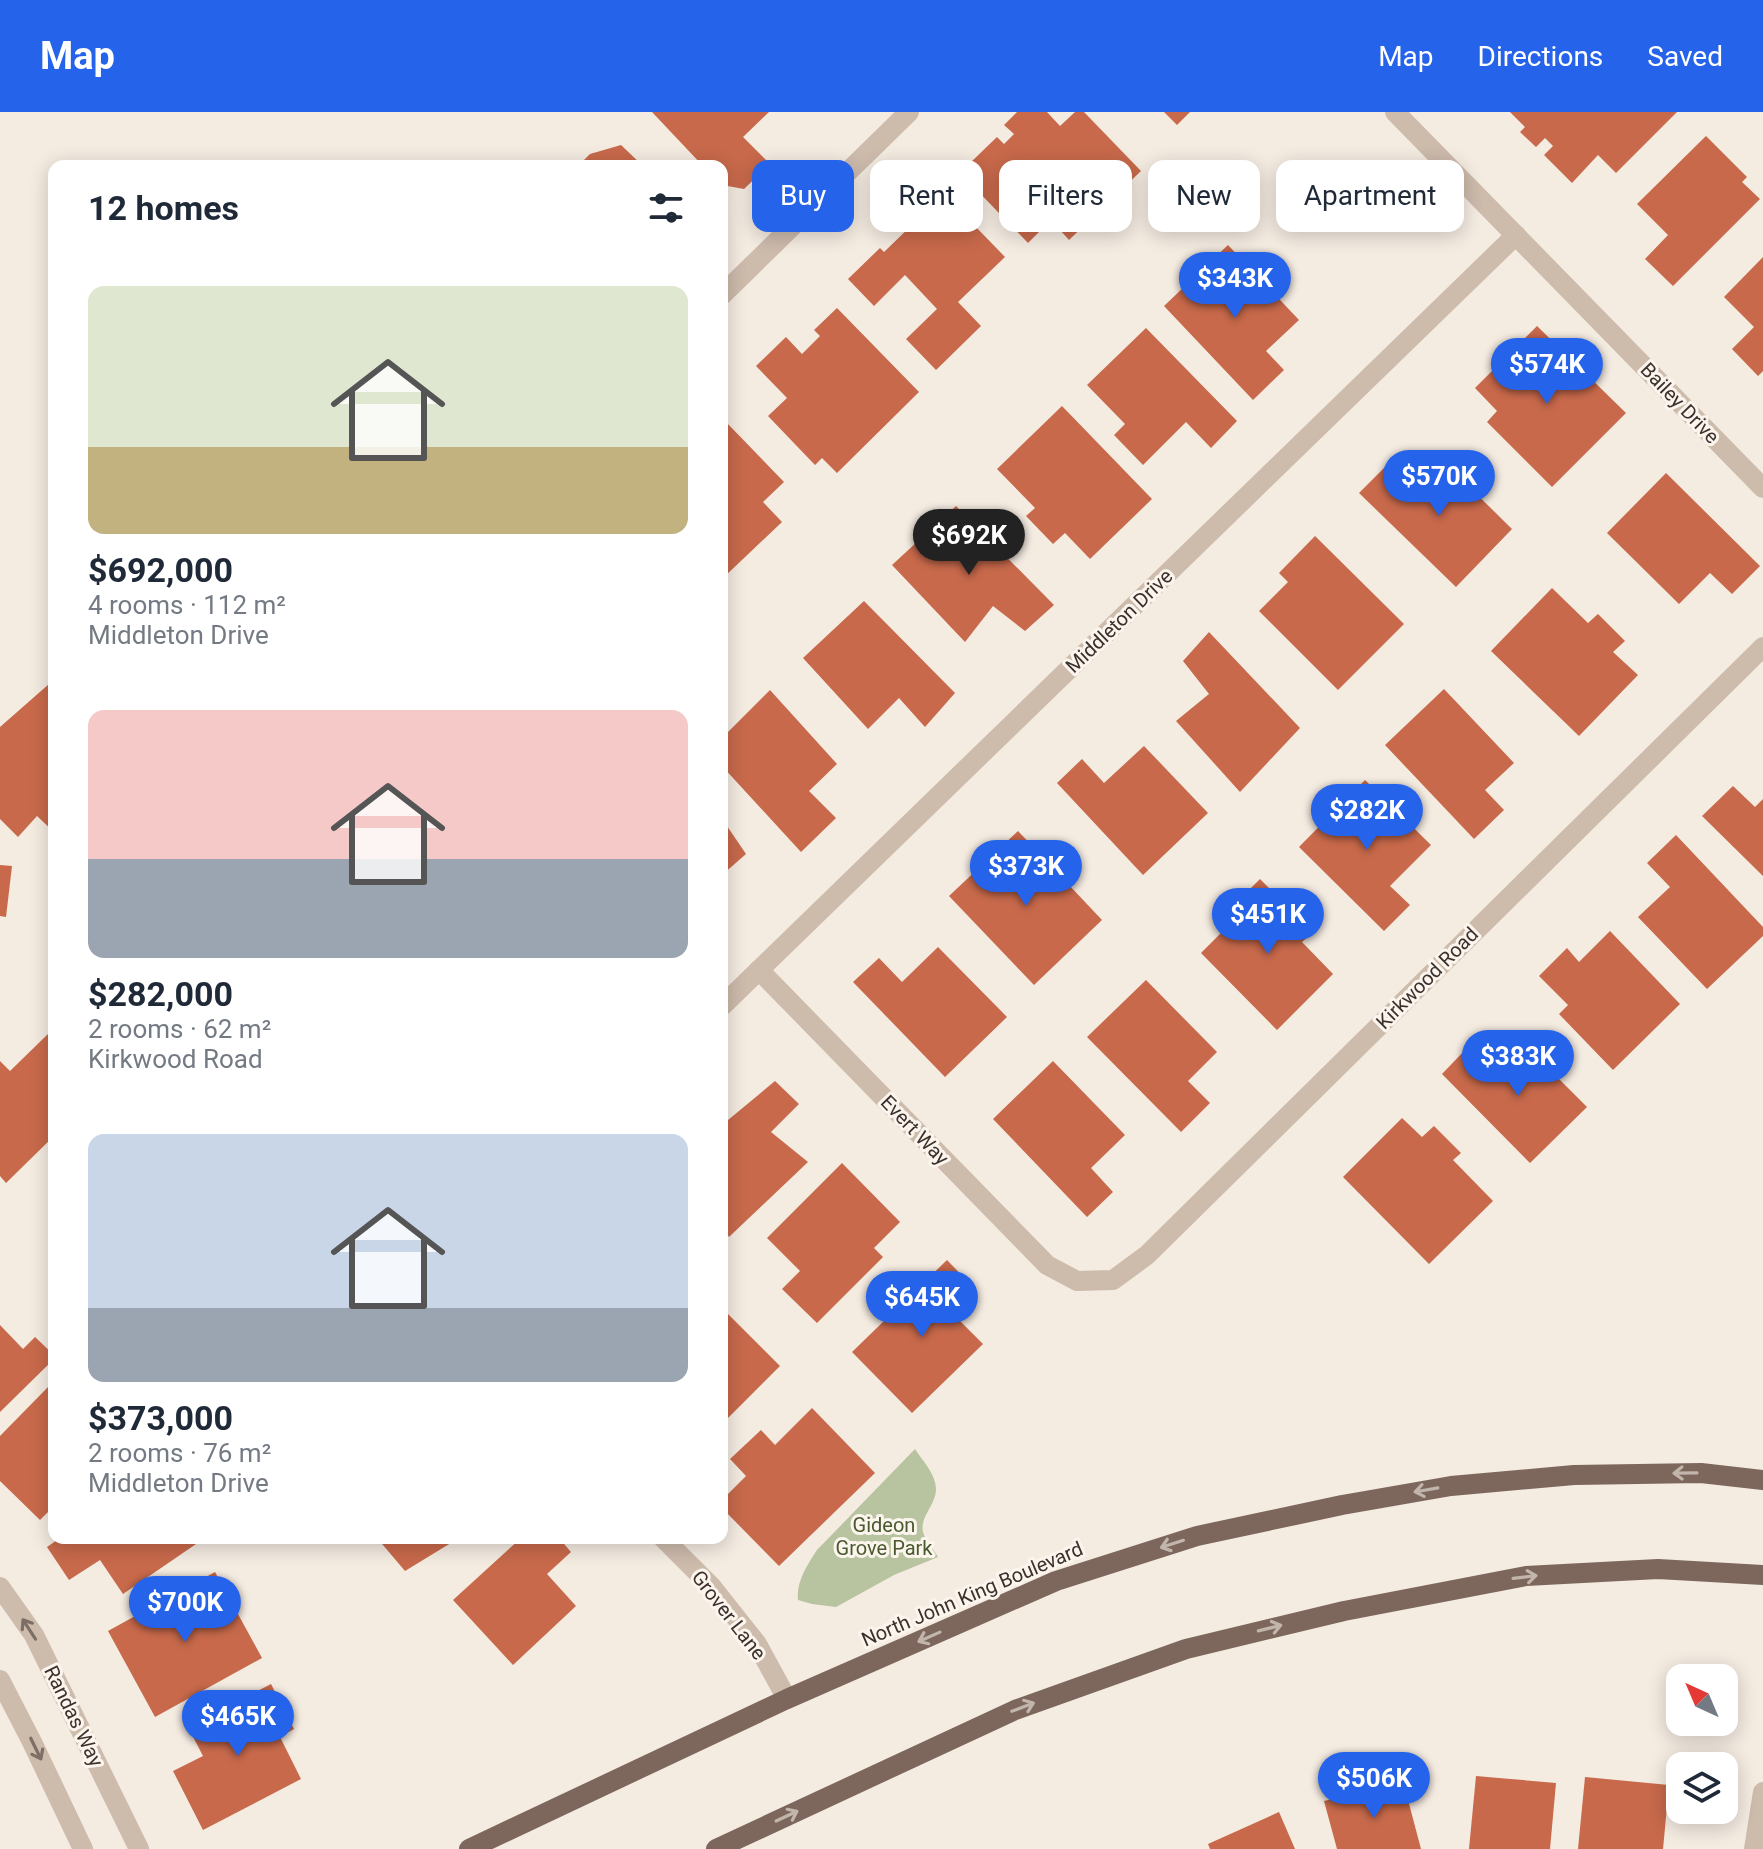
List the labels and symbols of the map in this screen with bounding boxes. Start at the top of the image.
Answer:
pin: $343K [1179,252,1291,320]
pin: $574K [1491,338,1603,406]
street label: Bailey Drive [1636,358,1724,448]
pin: $570K [1383,450,1495,518]
pin: $692K [913,509,1025,577]
street label: Middleton Drive [1061,564,1177,678]
pin: $282K [1311,784,1423,852]
pin: $373K [970,840,1082,908]
pin: $451K [1212,888,1324,956]
street label: Kirkwood Road [1371,922,1483,1034]
pin: $383K [1462,1030,1574,1098]
street label: Evert Way [876,1090,954,1170]
pin: $645K [866,1271,978,1339]
one-way arrow [1672,1465,1699,1481]
one-way arrow [1414,1484,1439,1499]
park label: Gideon Grove Park [836,1513,933,1560]
street label: North John King Boulevard [858,1536,1086,1652]
one-way arrow [1160,1538,1185,1553]
street label: Grover Lane [687,1566,771,1664]
one-way arrow [1512,1569,1537,1584]
pin: $700K [129,1576,241,1644]
one-way arrow [21,1618,37,1641]
one-way arrow [1257,1620,1282,1635]
one-way arrow [918,1630,942,1645]
street label: Randas Way [39,1662,109,1771]
north arrow [1666,1664,1738,1736]
pin: $465K [182,1690,294,1758]
one-way arrow [1010,1699,1035,1713]
one-way arrow [28,1737,44,1761]
pin: $506K [1318,1752,1430,1820]
one-way arrow [774,1808,798,1823]

